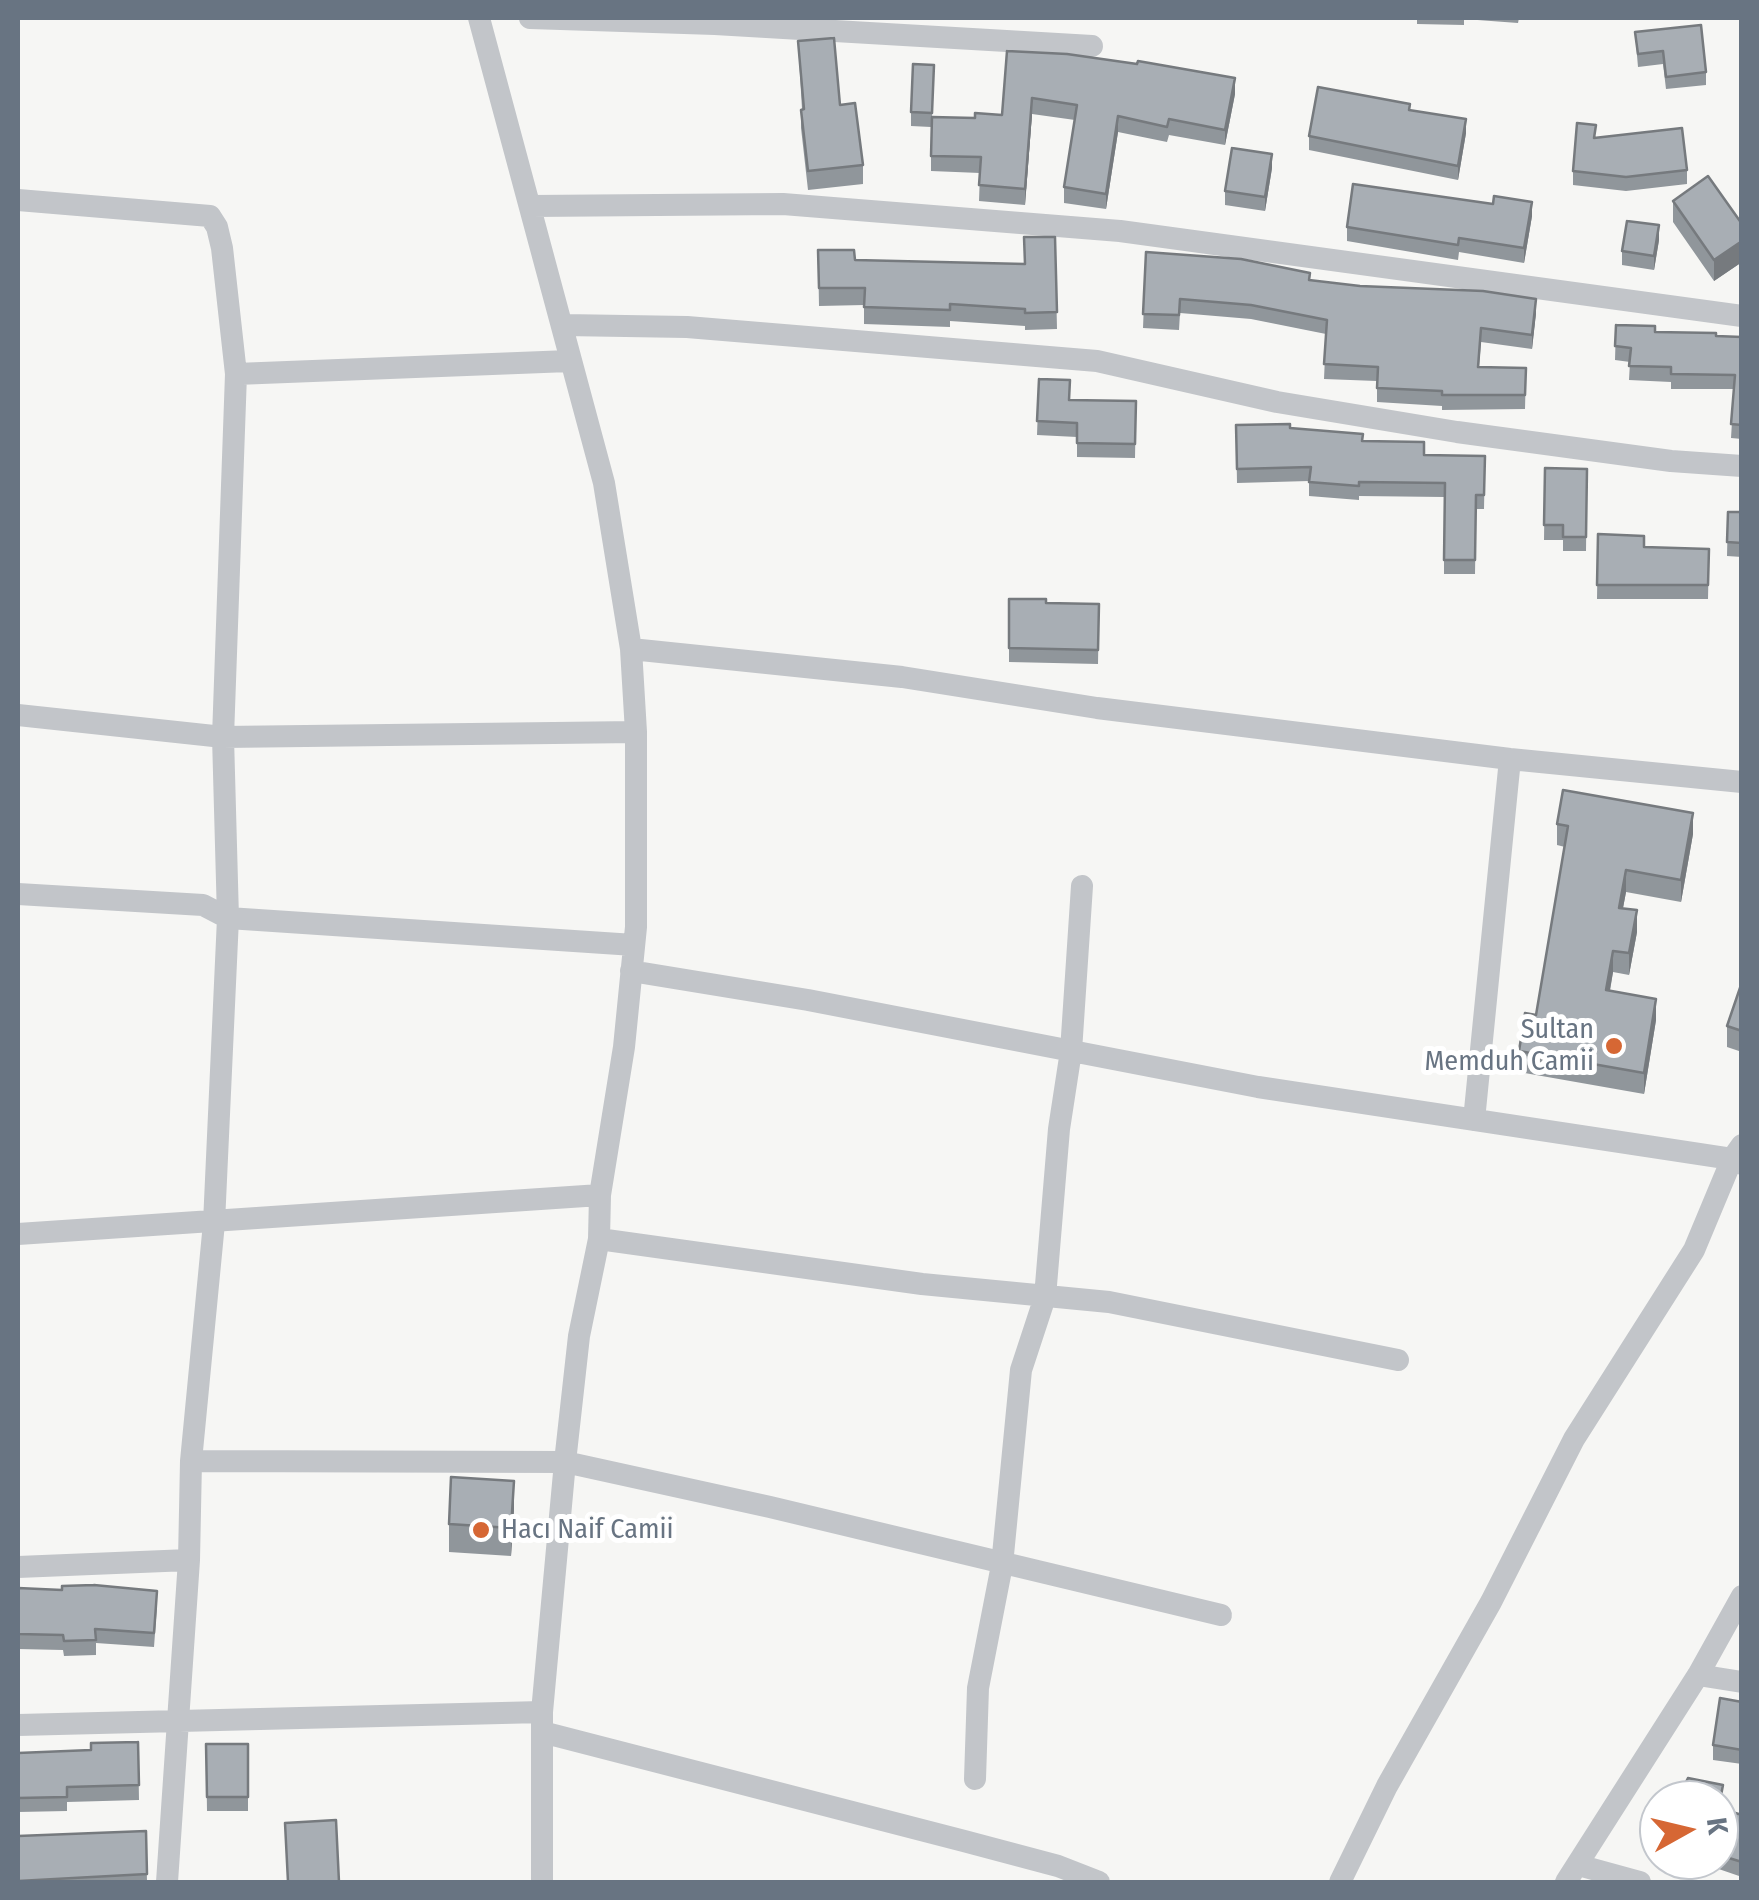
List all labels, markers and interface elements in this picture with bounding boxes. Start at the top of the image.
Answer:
place label: Sultan Memduh Camii [1424,1013,1594,1079]
marker: Sultan Memduh Camii [1603,1035,1625,1057]
place label: Hacı Naif Camii [501,1513,674,1547]
marker: Hacı Naif Camii [470,1519,492,1541]
north arrow [1639,1780,1739,1880]
text: K [1700,1816,1735,1836]

